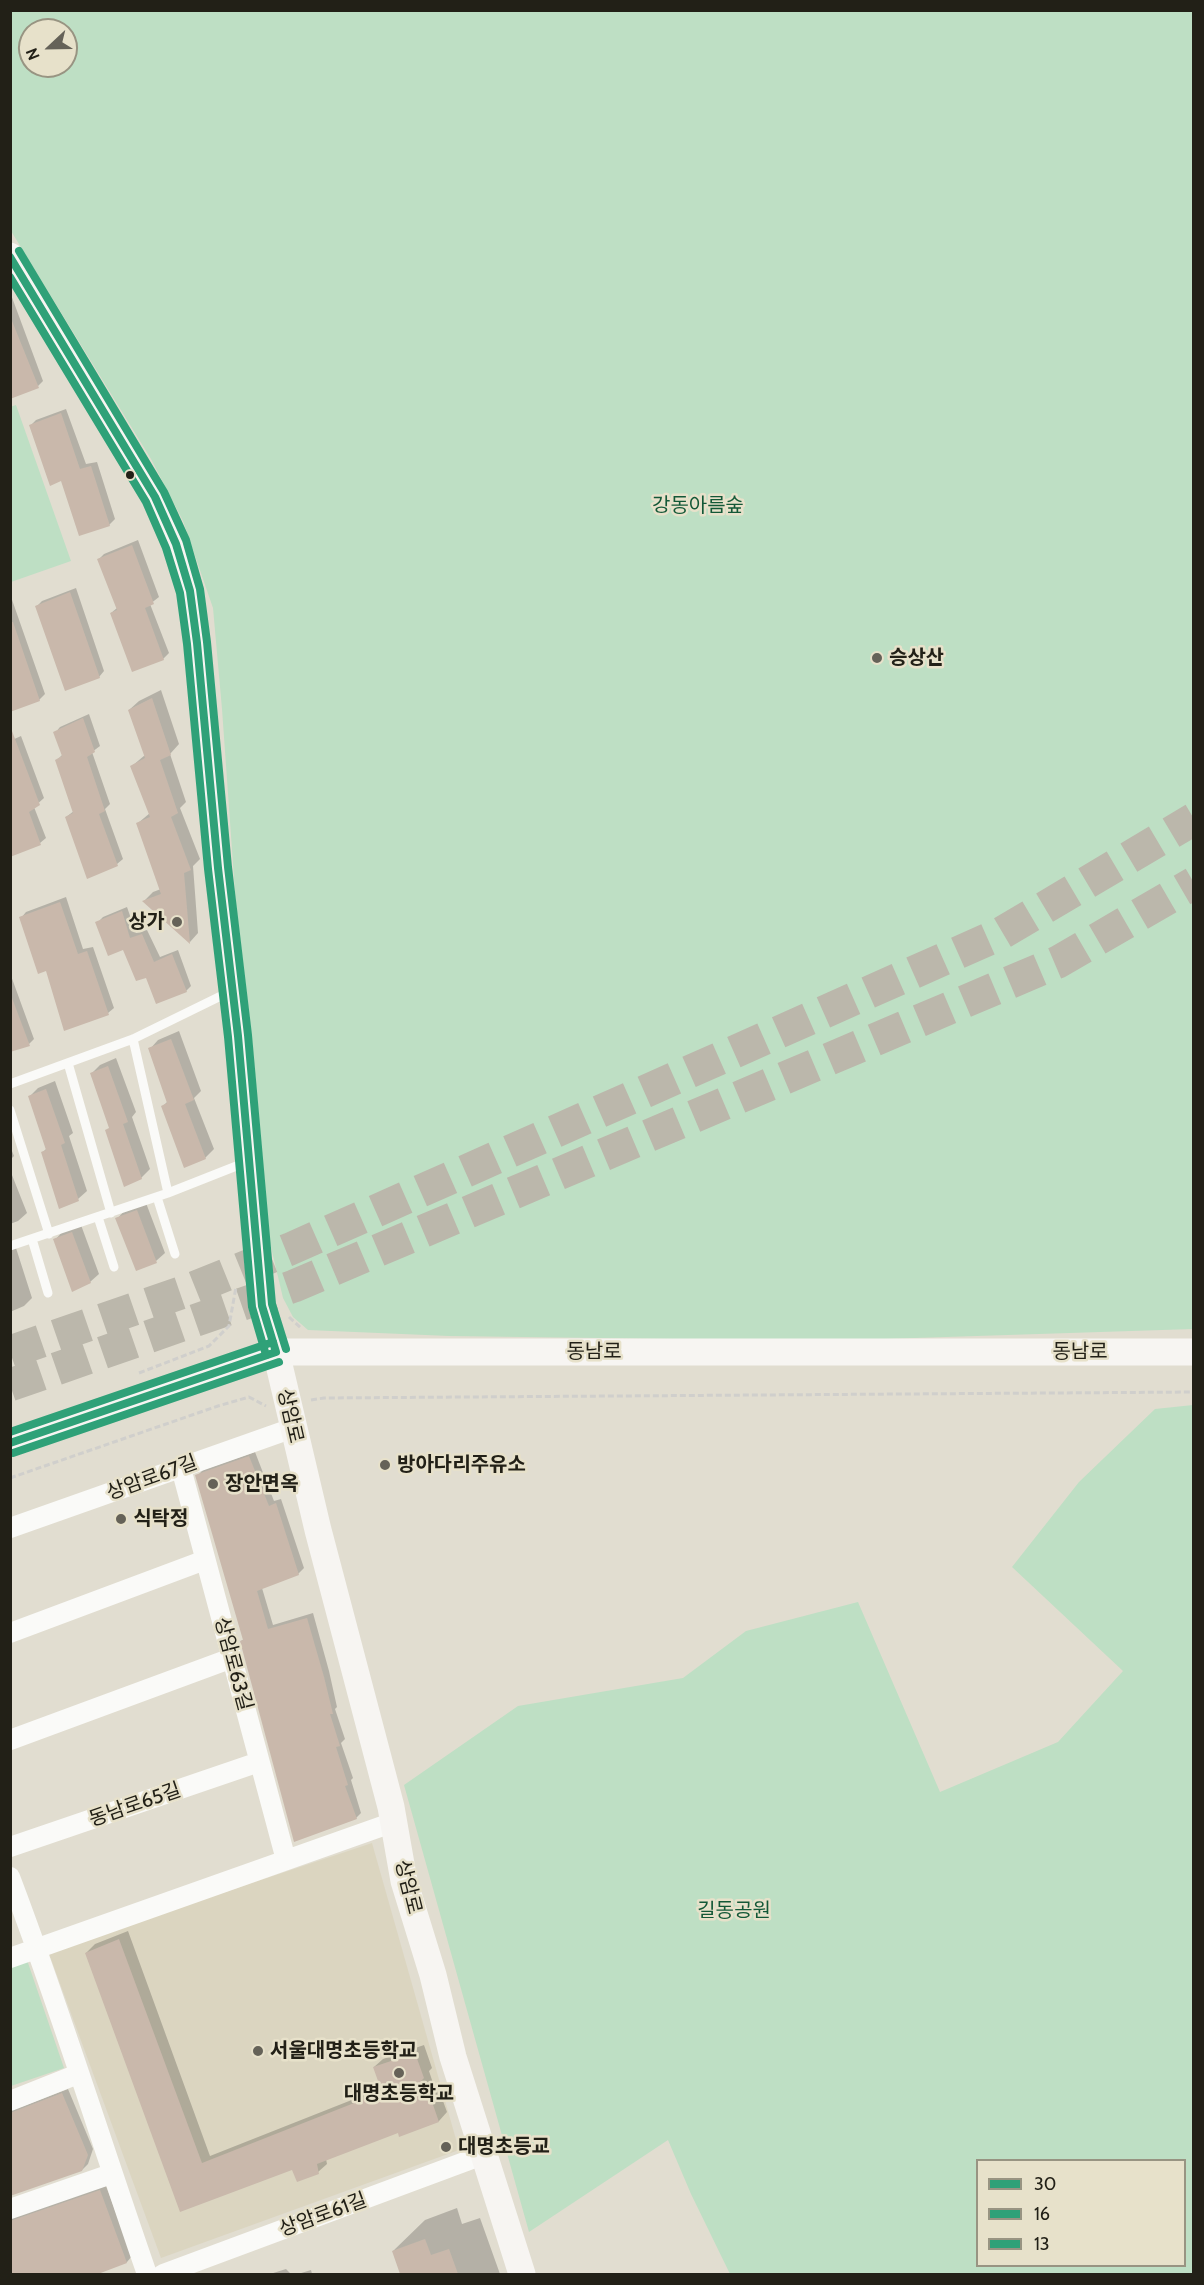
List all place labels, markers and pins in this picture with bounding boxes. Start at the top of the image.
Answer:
unlabelled marker [124,469,136,481]
place label: 승상산 [889,646,944,670]
marker: 승상산 [870,651,884,665]
place label: 상가 [128,910,165,934]
marker: 상가 [170,915,184,929]
place label: 방아다리주유소 [397,1453,526,1477]
marker: 방아다리주유소 [378,1458,392,1472]
place label: 장안면옥 [225,1472,299,1496]
marker: 장안면옥 [206,1477,220,1491]
place label: 식탁정 [133,1507,188,1531]
marker: 식탁정 [114,1512,128,1526]
place label: 서울대명초등학교 [270,2039,417,2063]
marker: 서울대명초등학교 [251,2044,265,2058]
marker: 대명초등학교 [392,2066,406,2080]
place label: 대명초등학교 [344,2082,454,2106]
place label: 대명초등교 [458,2135,550,2159]
marker: 대명초등교 [439,2140,453,2154]

